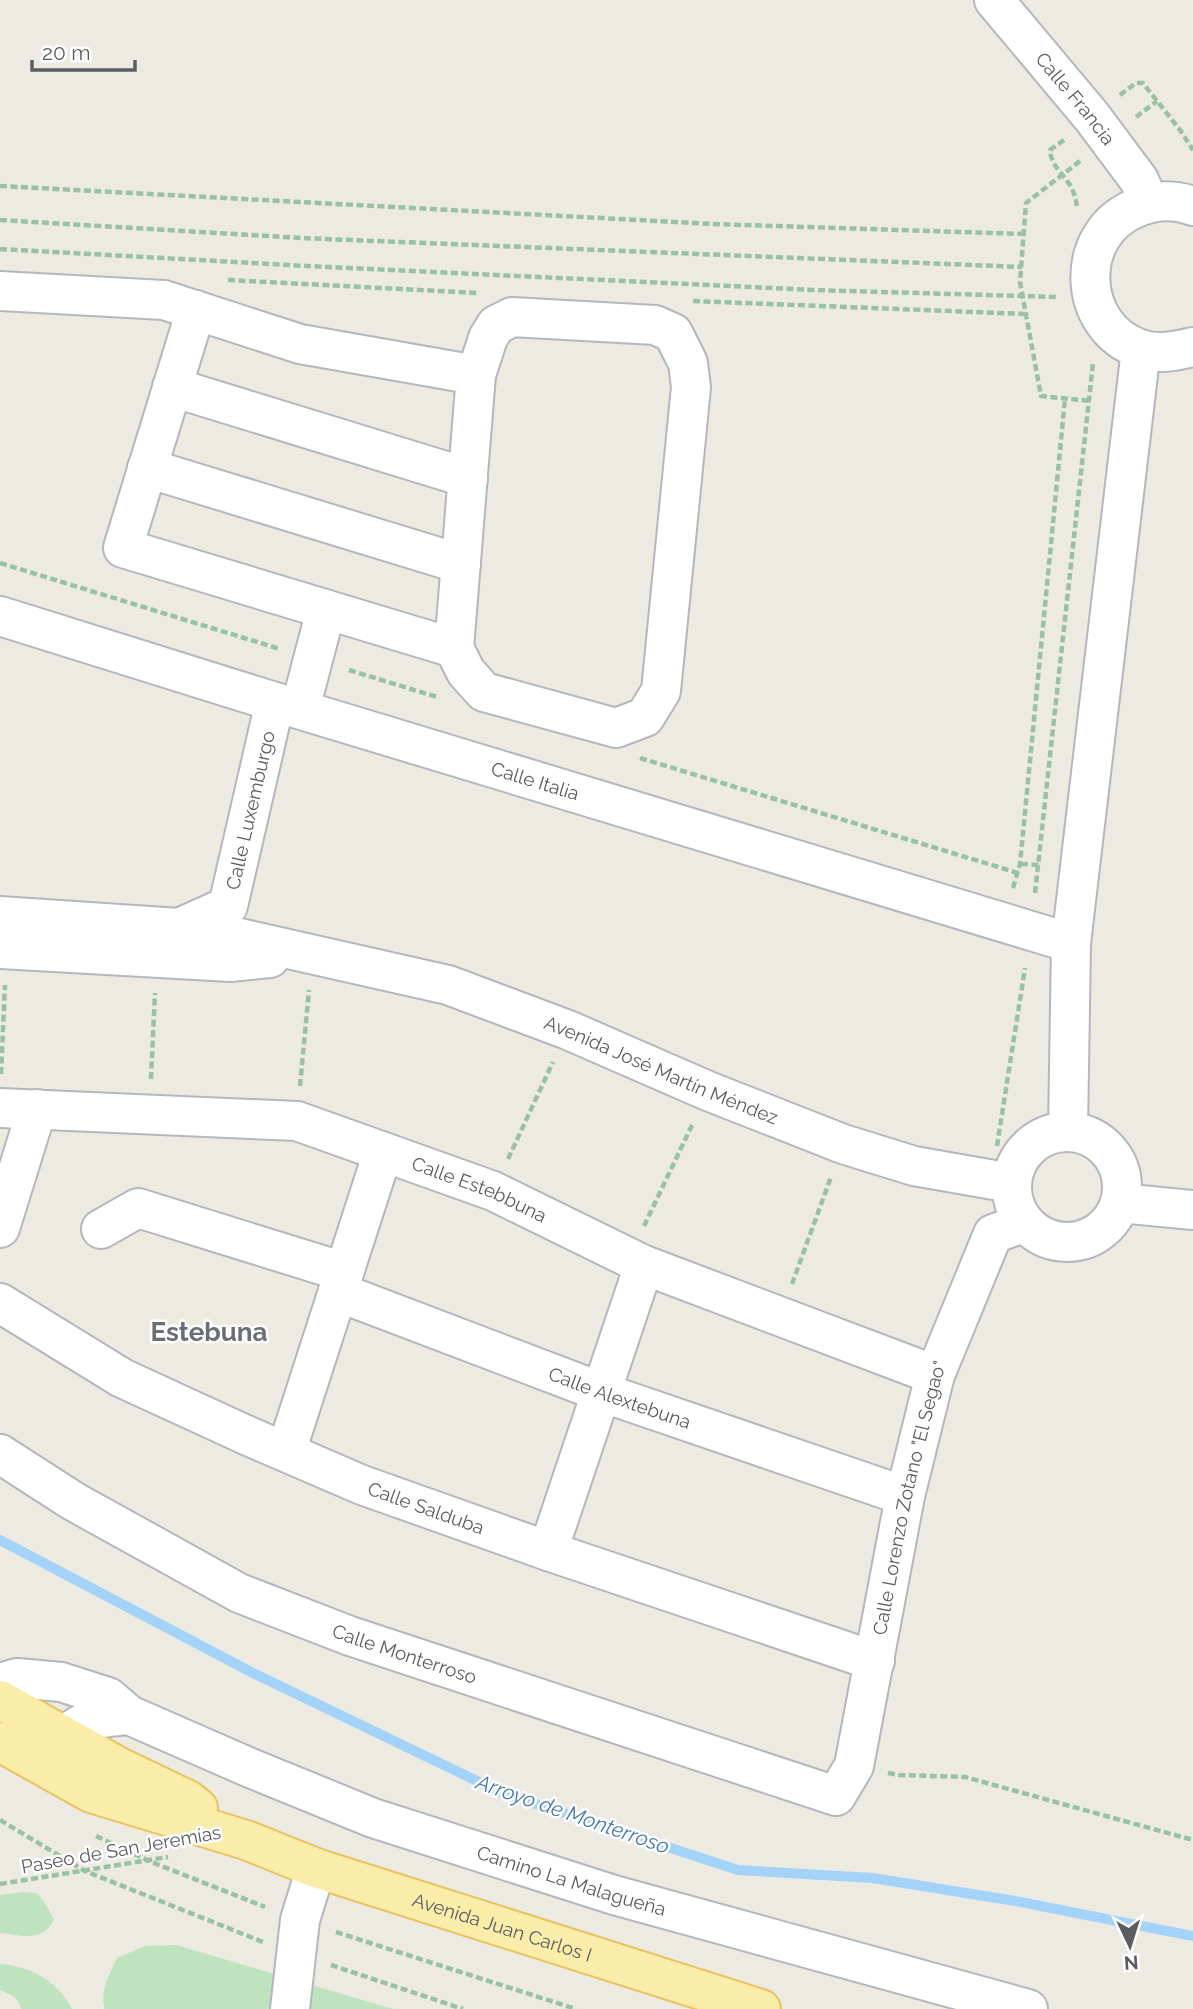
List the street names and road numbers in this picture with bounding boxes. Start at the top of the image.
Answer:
street label: Calle Francia [1031,48,1120,149]
street label: Calle Luxemburgo [221,729,279,892]
street label: Calle Italia [489,757,582,804]
street label: Avenida José Martín Méndez [541,1011,781,1128]
street label: Calle Estebbuna [409,1152,550,1227]
street label: Calle Lorenzo Zotano "El Segao" [868,1358,951,1637]
street label: Calle Alextebuna [546,1362,694,1433]
street label: Calle Salduba [365,1477,487,1539]
street label: Calle Monterroso [329,1619,480,1688]
street label: Paseo de San Jeremías [19,1821,223,1877]
street label: Camino La Malagueña [474,1841,669,1920]
street label: Avenida Juan Carlos I [410,1888,595,1966]

